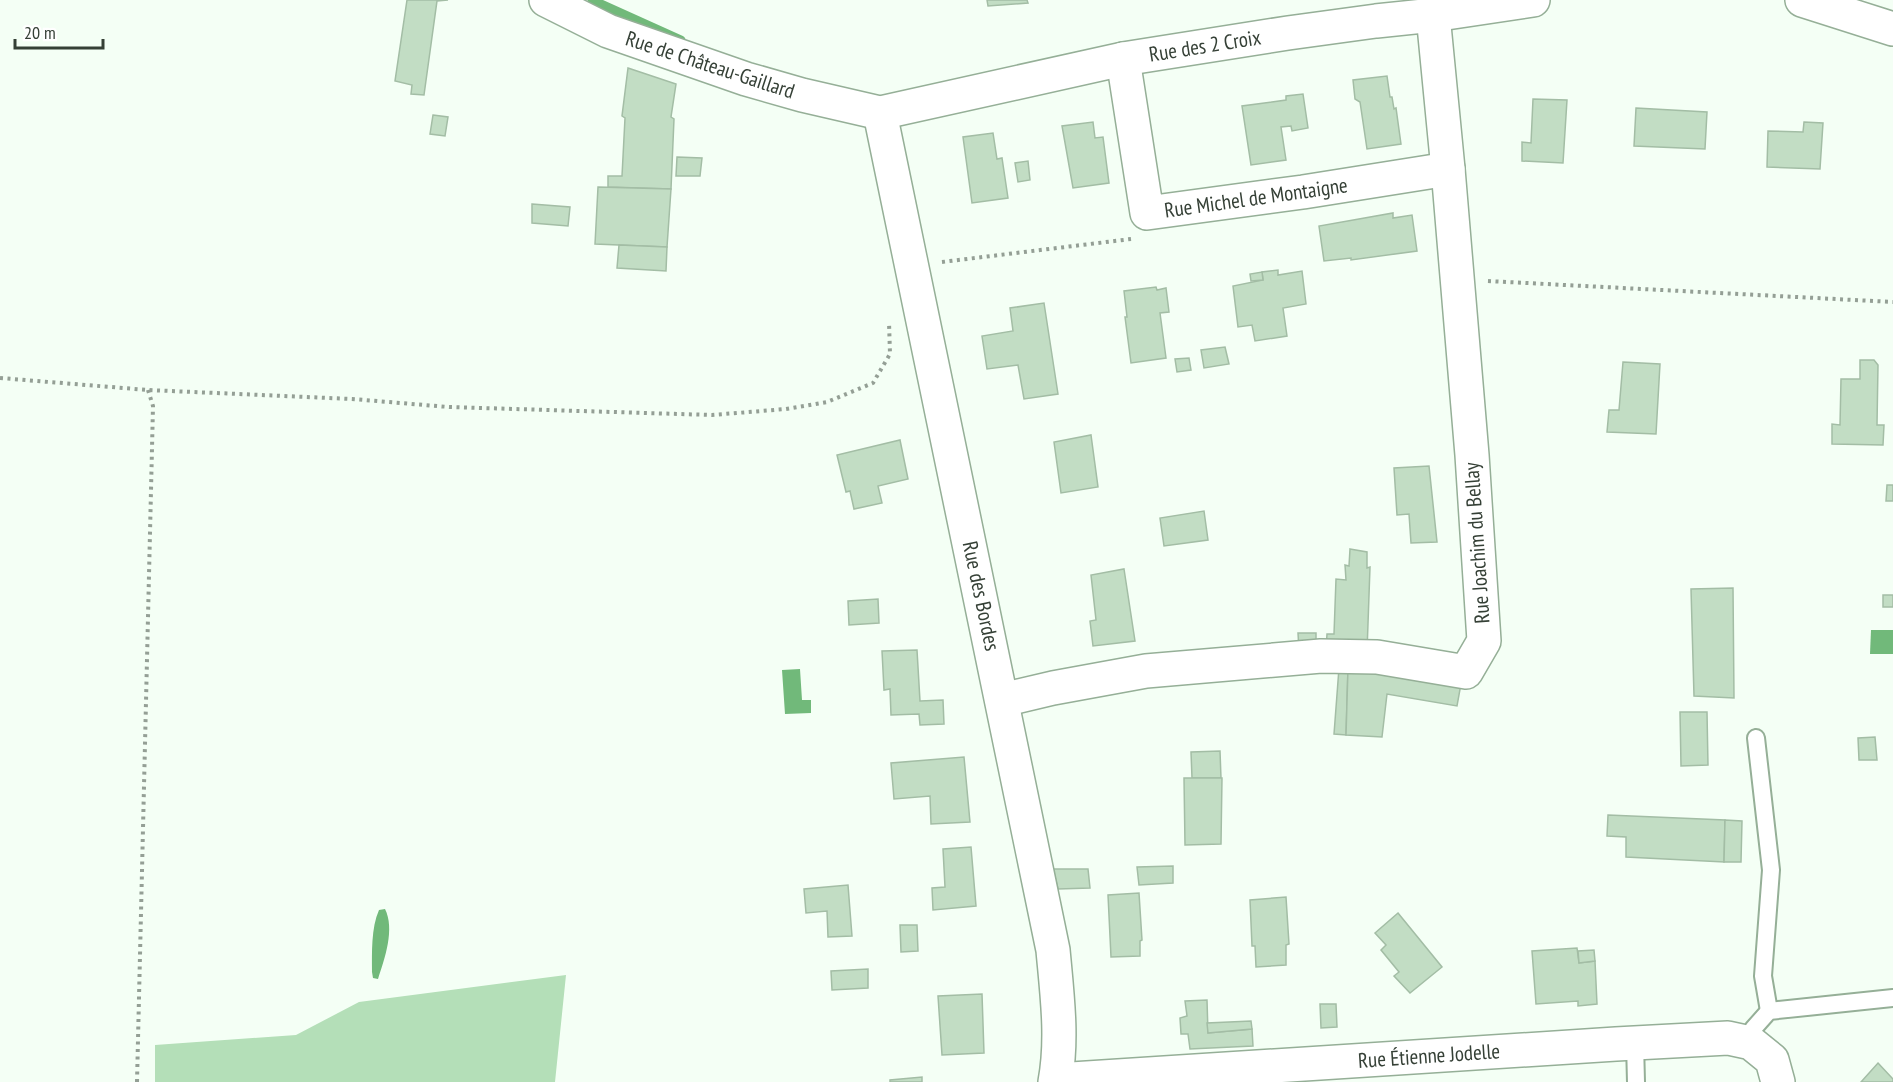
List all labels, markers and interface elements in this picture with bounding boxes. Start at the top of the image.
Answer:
scale bar [15,12,104,50]
text: 20 m [24,21,56,44]
street label: Rue des 2 Croix [1147,23,1263,68]
street label: Rue de Château-Gaillard [622,24,798,105]
street label: Rue Michel de Montaigne [1163,171,1349,224]
street label: Rue Joachim du Bellay [1457,461,1496,625]
street label: Rue des Bordes [957,539,1006,653]
street label: Rue Étienne Jodelle [1357,1037,1501,1074]

